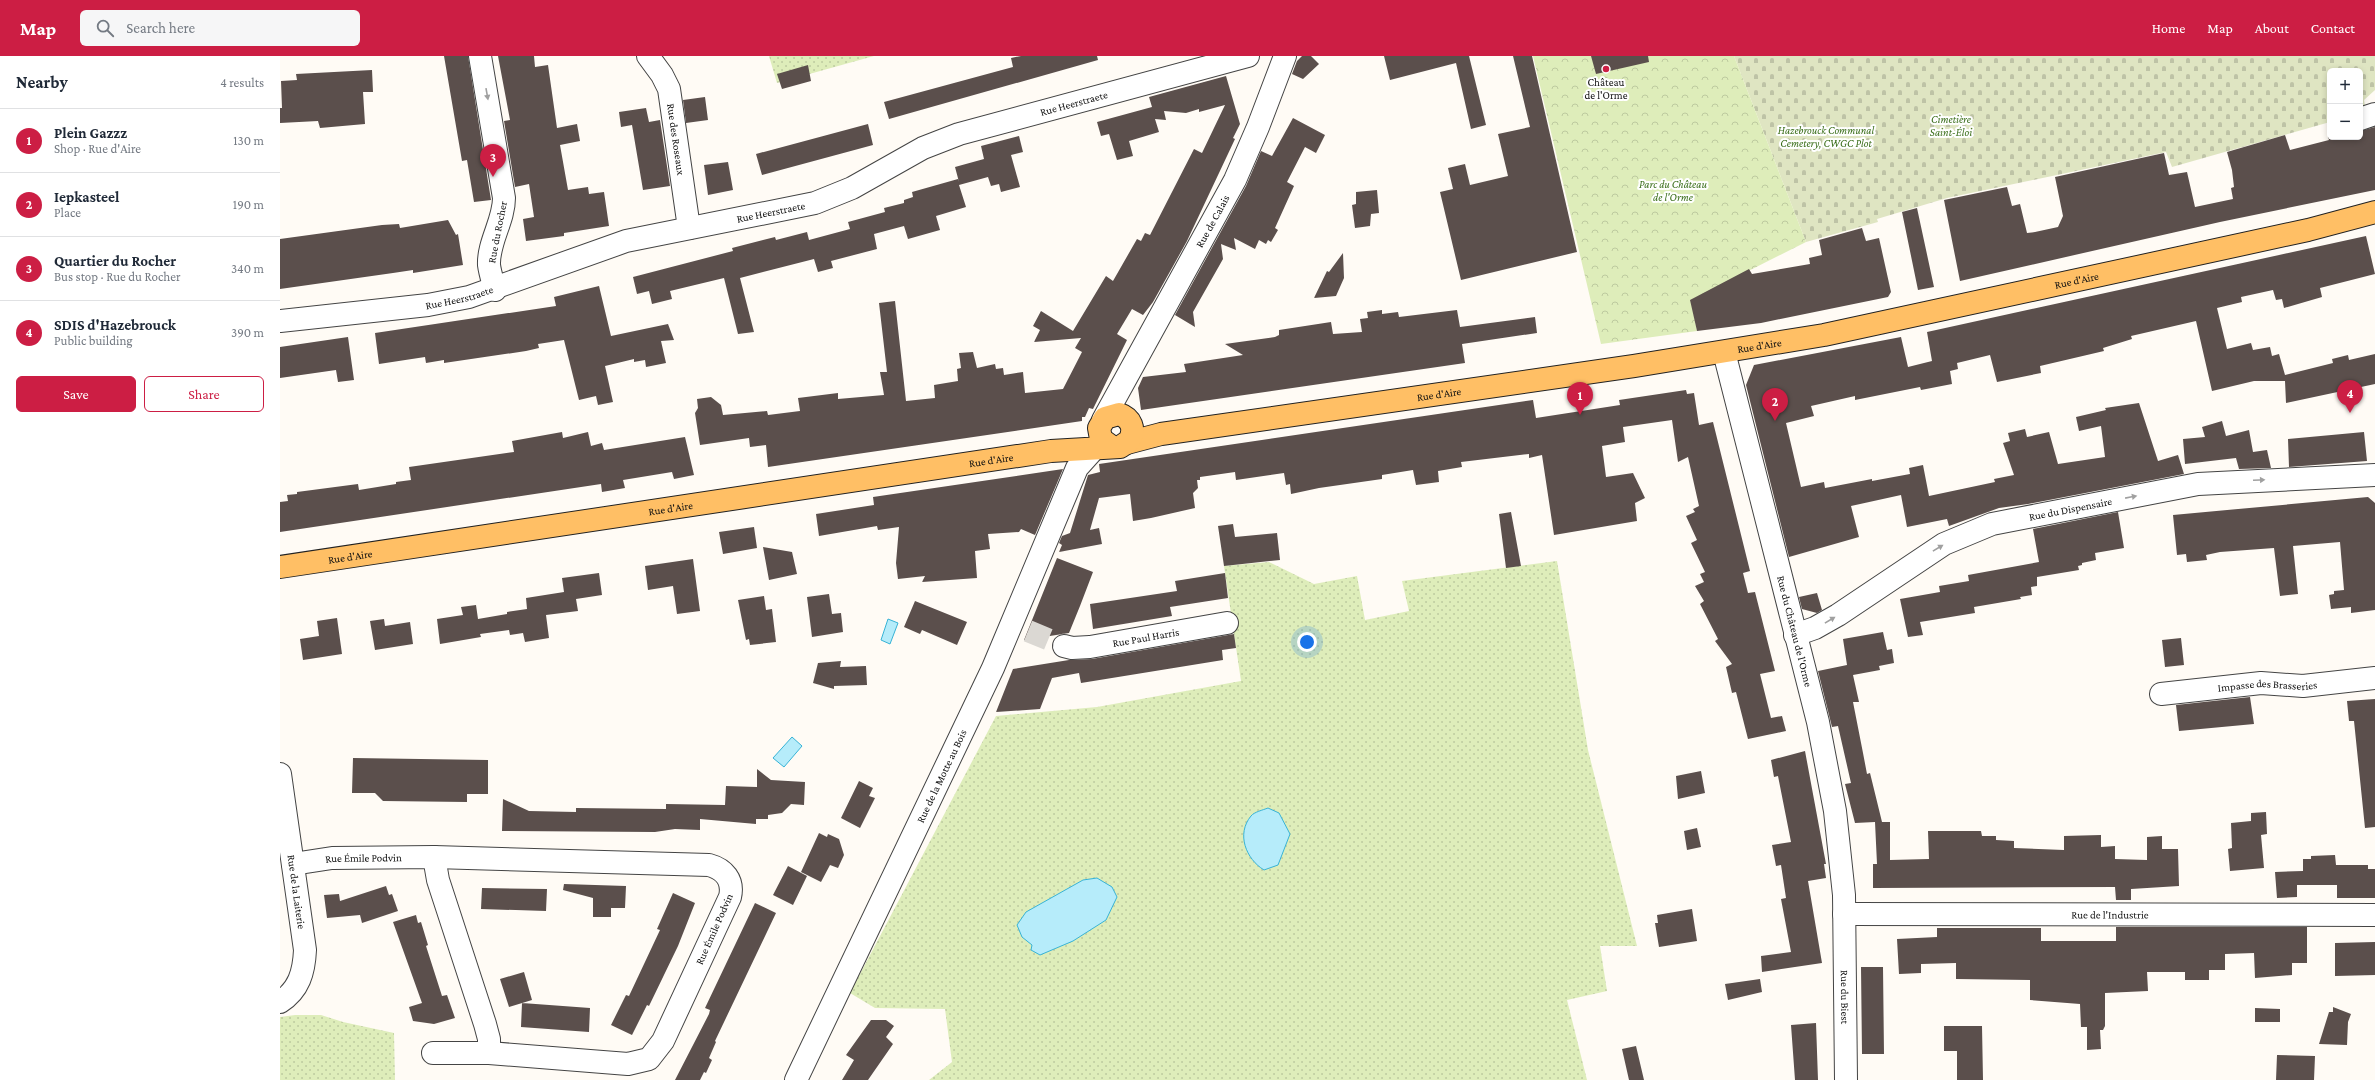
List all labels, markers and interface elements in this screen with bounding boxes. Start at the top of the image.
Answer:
search box [80,10,360,46]
icon: search [94,17,116,39]
text: Map [20,18,56,39]
text: Search here [126,20,195,36]
text: Home [2152,20,2185,36]
text: Map [2207,20,2233,36]
text: About [2255,20,2289,36]
text: Contact [2311,20,2355,36]
marker: Château de l'Orme [1601,64,1611,74]
map controls [2327,68,2363,140]
button: + [2327,68,2363,104]
text: Nearby [16,73,68,92]
text: 4 results [220,75,264,90]
place label: Château de l'Orme [1584,76,1628,101]
one-way arrow [484,88,490,101]
street label: Rue Heerstraete [1039,88,1109,118]
street label: Rue des Roseaux [665,103,687,176]
button: − [2327,104,2363,140]
park label: Cimetière Saint-Éloi [1930,113,1972,138]
park label: Hazebrouck Communal Cemetery, CWGC Plot [1778,124,1874,150]
text: Plein Gazzz [54,125,127,141]
text: 1 [27,133,31,148]
text: 130 m [233,133,264,148]
text: Shop · Rue d'Aire [54,141,141,156]
pin: 3 [480,144,506,177]
park label: Parc du Château de l'Orme [1639,178,1707,203]
text: Iepkasteel [54,189,119,205]
street label: Rue de Calais [1193,193,1232,249]
text: 2 [26,197,32,212]
text: 190 m [233,197,264,212]
street label: Rue Heerstraete [736,199,806,225]
street label: Rue du Rocher [485,200,509,264]
text: Place [54,205,81,220]
text: Quartier du Rocher [54,253,176,269]
text: 3 [26,261,32,276]
text: 340 m [231,261,264,276]
text: Bus stop · Rue du Rocher [54,269,181,284]
street label: Rue d'Aire [2053,270,2100,291]
street label: Rue Heerstraete [424,283,495,311]
text: SDIS d'Hazebrouck [54,317,176,333]
text: 4 [25,325,33,340]
text: 390 m [231,325,264,340]
text: Public building [54,333,133,348]
street label: Rue d'Aire [1736,336,1782,355]
button: Save [16,376,136,412]
button: Share [144,376,264,412]
pin: 4 [2337,380,2363,413]
pin: 1 [1567,382,1593,415]
street label: Rue d'Aire [1416,385,1462,403]
pin: 2 [1762,388,1788,421]
street label: Rue d'Aire [968,451,1014,469]
one-way arrow [2253,476,2265,483]
one-way arrow [2124,494,2137,500]
street label: Rue du Dispensaire [2028,495,2113,523]
street label: Rue d'Aire [648,499,694,517]
one-way arrow [1932,544,1944,551]
street label: Rue d'Aire [327,547,373,566]
street label: Rue du Château de l'Orme [1775,574,1815,688]
one-way arrow [1824,616,1836,623]
street label: Rue Paul Harris [1112,625,1180,649]
your location [1297,632,1317,652]
street label: Impasse des Brasseries [2217,677,2318,694]
street label: Rue de la Motte au Bois [914,727,969,825]
street label: Rue Émile Podvin [324,851,402,865]
street label: Rue de la Laiterie [286,854,308,930]
street label: Rue Émile Podvin [693,891,735,966]
street label: Rue de l'Industrie [2071,908,2149,921]
street label: Rue du Biest [1839,970,1851,1025]

